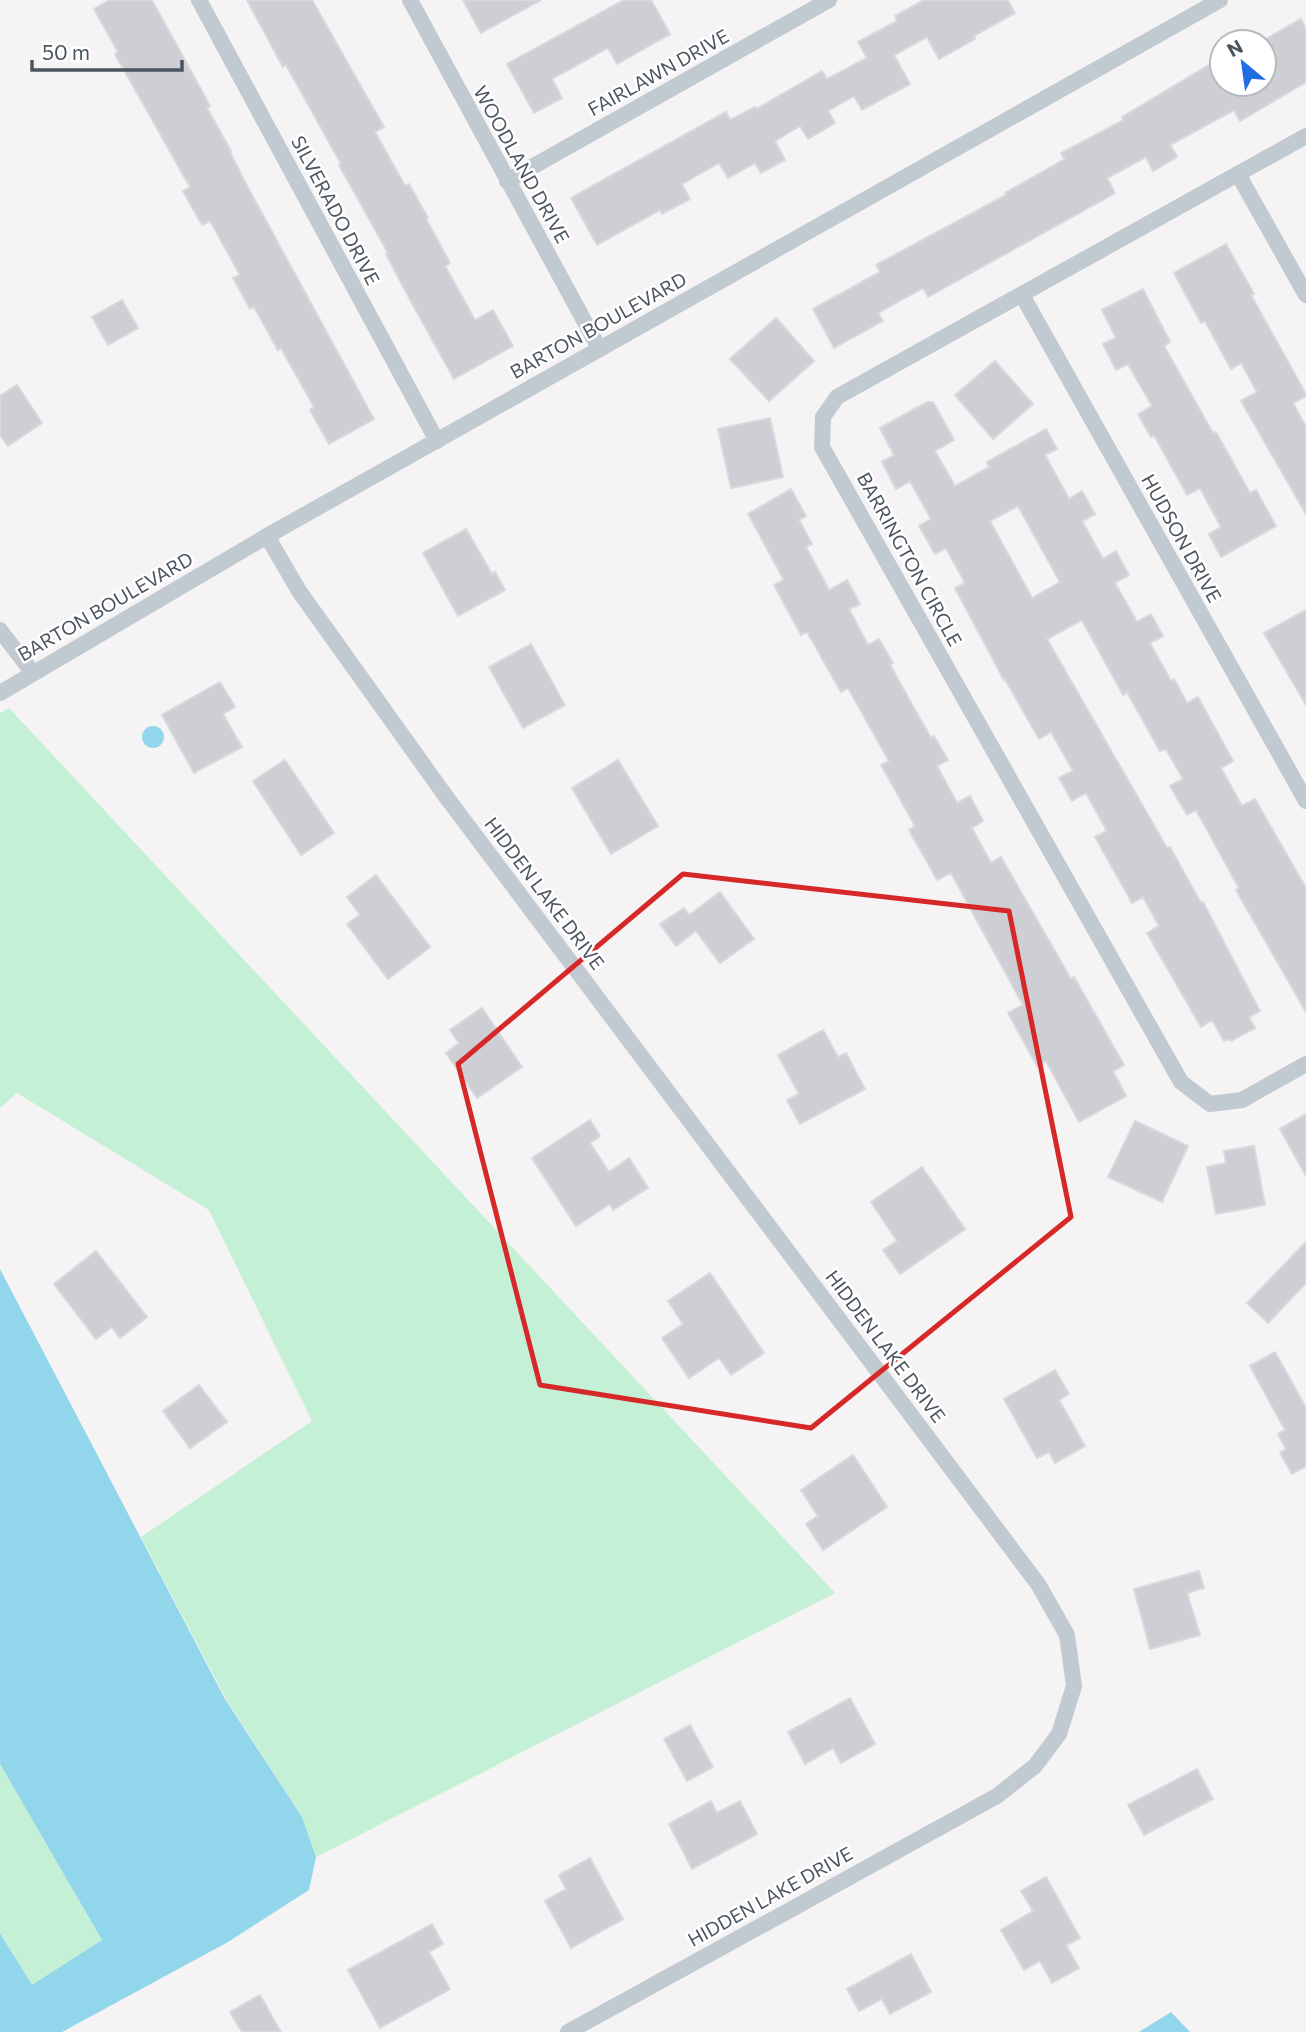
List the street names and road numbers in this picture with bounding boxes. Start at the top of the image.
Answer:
street label: FAIRLAWN DRIVE [584,24,732,120]
street label: WOODLAND DRIVE [469,81,575,247]
street label: SILVERADO DRIVE [287,132,385,288]
street label: BARTON BOULEVARD [506,267,690,383]
street label: BARRINGTON CIRCLE [853,468,967,650]
street label: HUDSON DRIVE [1137,470,1227,606]
street label: BARTON BOULEVARD [13,547,197,665]
street label: HIDDEN LAKE DRIVE [480,812,610,974]
street label: HIDDEN LAKE DRIVE [821,1265,951,1427]
street label: HIDDEN LAKE DRIVE [684,1841,856,1951]

